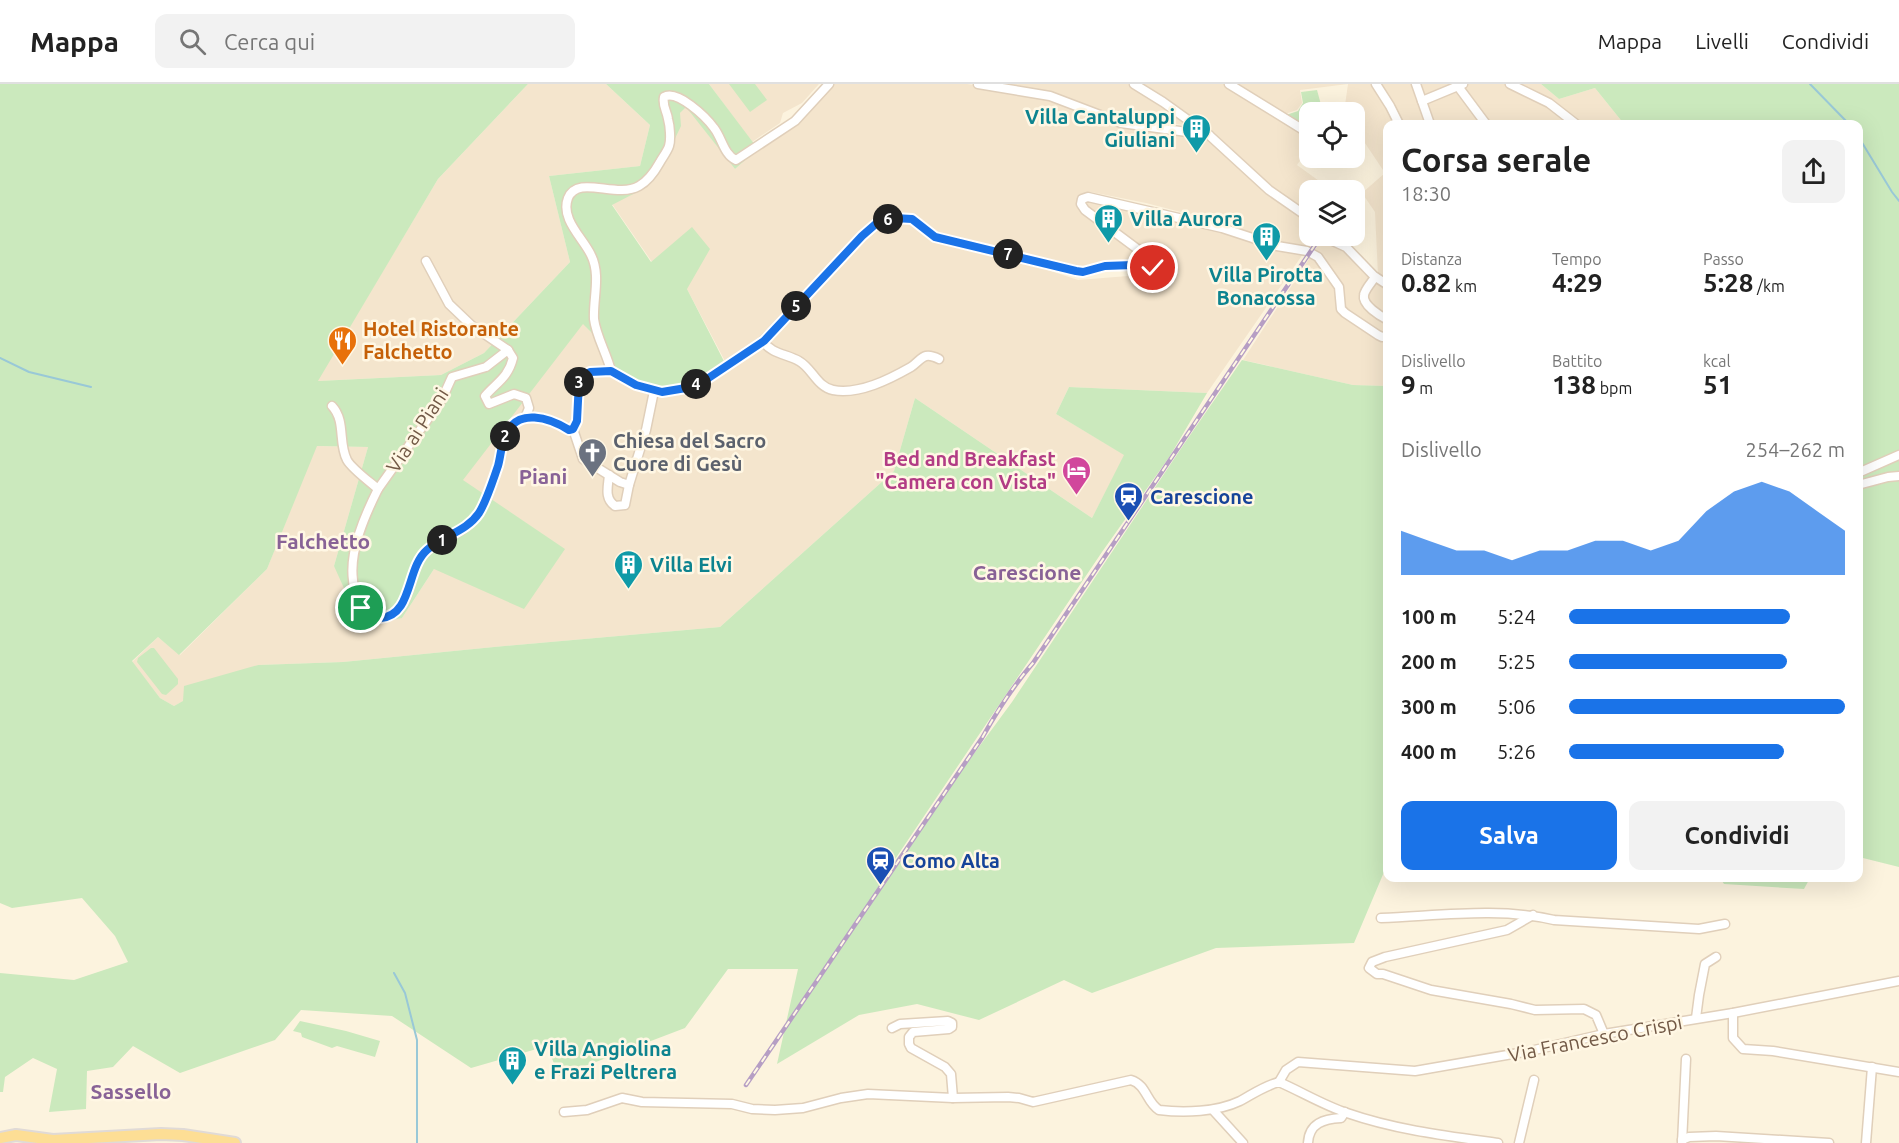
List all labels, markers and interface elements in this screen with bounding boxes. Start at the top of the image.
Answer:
search box [155,14,575,68]
icon: search [176,25,209,58]
text: Mappa [30,26,119,57]
text: Cerca qui [224,29,315,54]
text: Mappa [1598,29,1662,53]
text: Livelli [1695,29,1749,53]
text: Condividi [1782,29,1869,53]
map controls [1299,102,1365,246]
button: locate [1299,102,1365,168]
place label: Villa Cantaluppi Giuliani [1025,105,1175,151]
building icon: Villa Cantaluppi Giuliani [1180,112,1212,154]
button: share [1782,140,1845,203]
text: Corsa serale [1401,141,1591,178]
button: layers [1299,180,1365,246]
text: 18:30 [1401,182,1451,205]
building icon: Villa Aurora [1093,202,1125,244]
pin: 6 [873,204,903,234]
place label: Villa Aurora [1130,207,1243,230]
text: 6 [883,210,893,228]
building icon: Villa Pirotta Bonacossa [1250,220,1282,262]
pin: 7 [993,239,1023,269]
pin [1127,242,1178,293]
text: 7 [1003,245,1013,263]
text: Distanza [1401,250,1462,268]
text: Tempo [1552,250,1602,268]
text: Passo [1703,250,1744,268]
icon: check [1136,251,1169,284]
place label: Villa Pirotta Bonacossa [1209,263,1323,309]
text: 0.82 [1401,268,1451,297]
text: 4:29 [1552,268,1602,297]
text: 5:28 [1703,268,1753,297]
text: km [1451,277,1477,295]
text: /km [1753,277,1785,295]
pin: 5 [781,291,811,321]
text: 5 [791,297,801,315]
place label: Hotel Ristorante Falchetto [363,317,519,363]
restaurant icon: Hotel Ristorante Falchetto [326,324,358,366]
text: Dislivello [1401,352,1466,370]
text: Battito [1552,352,1602,370]
text: kcal [1703,352,1731,370]
pin: 3 [564,367,594,397]
pin: 4 [681,369,711,399]
text: 9 [1401,370,1416,399]
text: 138 [1552,370,1596,399]
text: 51 [1703,370,1732,399]
text: 3 [574,373,584,391]
text: 4 [691,375,701,393]
text: m [1416,379,1433,397]
text: bpm [1596,379,1632,397]
street label: Via ai Piani [381,383,453,477]
pin: 2 [490,421,520,451]
text: 2 [500,427,510,445]
place label: Chiesa del Sacro Cuore di Gesù [613,429,766,475]
church icon: Chiesa del Sacro Cuore di Gesù [576,436,608,478]
text: Dislivello [1401,438,1482,461]
text: 254–262 m [1746,438,1845,461]
place label: Bed and Breakfast "Camera con Vista" [875,447,1056,493]
hotel icon: Bed and Breakfast "Camera con Vista" [1061,454,1093,496]
district label: Piani [519,464,567,488]
station icon: Carescione [1113,480,1145,522]
place label: Carescione [1150,485,1253,508]
pin: 1 [427,525,457,555]
district label: Falchetto [276,529,370,553]
text: 1 [437,531,447,549]
building icon: Villa Elvi [613,548,645,590]
place label: Villa Elvi [650,553,732,576]
district label: Carescione [973,560,1081,584]
pin [335,582,386,633]
icon: arrive [344,591,377,624]
text: 100 m [1401,605,1457,628]
text: 5:24 [1497,605,1536,628]
text: 200 m [1401,650,1457,673]
text: 5:25 [1497,650,1536,673]
text: 300 m [1401,695,1457,718]
text: 5:06 [1497,695,1536,718]
text: 400 m [1401,740,1457,763]
text: 5:26 [1497,740,1536,763]
button: Salva [1401,801,1617,870]
button: Condividi [1629,801,1845,870]
station icon: Como Alta [865,844,897,886]
place label: Como Alta [902,849,1000,872]
street label: Via Francesco Crispi [1506,1010,1684,1066]
place label: Villa Angiolina e Frazi Peltrera [534,1037,677,1083]
building icon: Villa Angiolina e Frazi Peltrera [497,1044,529,1086]
district label: Sassello [91,1079,171,1103]

